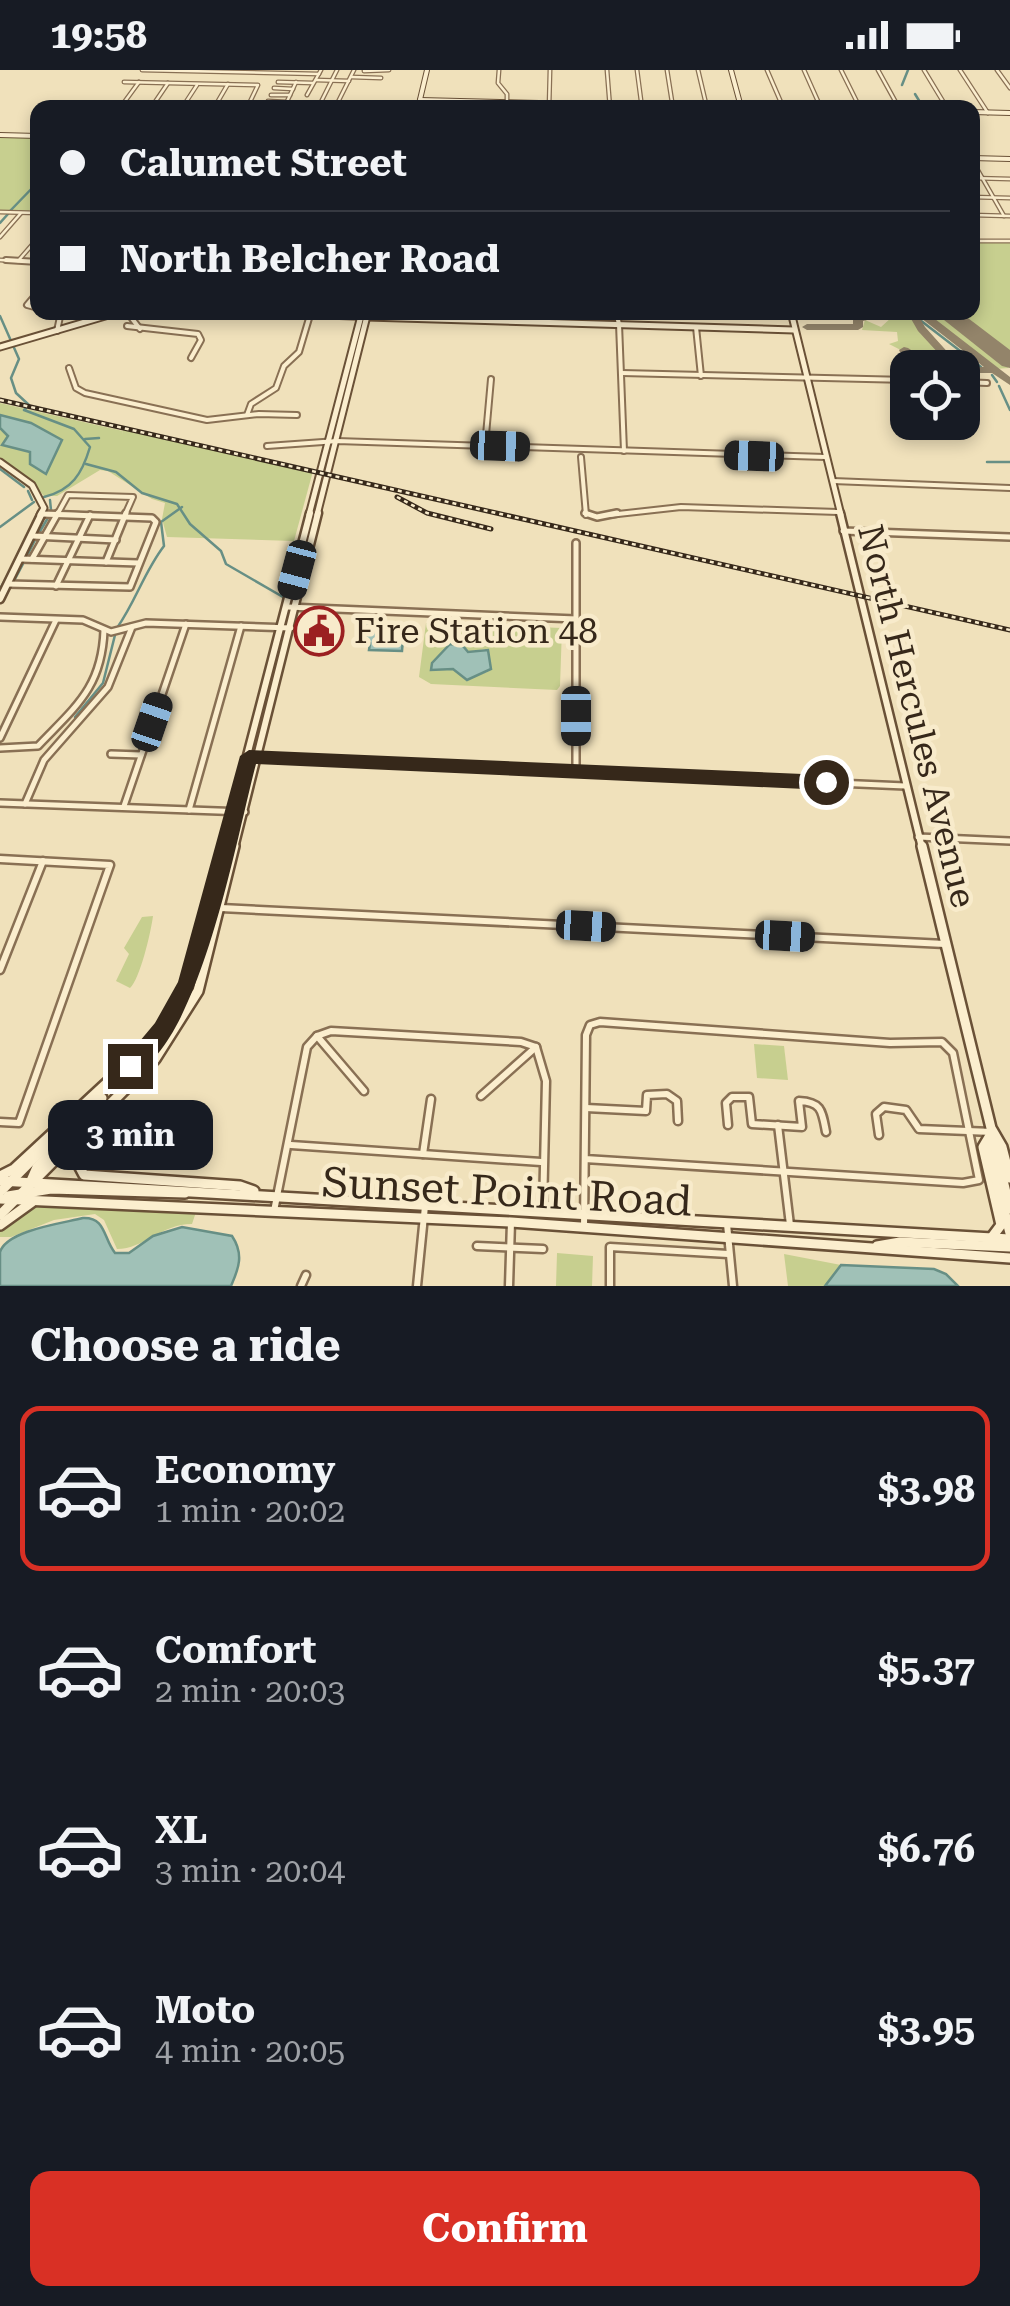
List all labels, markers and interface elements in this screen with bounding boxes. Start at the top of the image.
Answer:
text: 19:58 [50,13,147,57]
text: Calumet Street [120,141,407,185]
text: North Belcher Road [120,237,500,281]
map controls [890,350,980,440]
button: locate [890,350,980,440]
car [469,430,531,462]
car [723,440,785,472]
street label: North Hercules Avenue [849,520,984,912]
car [275,537,319,603]
public building icon: Fire Station 48 [293,605,345,657]
place label: Fire Station 48 [354,611,598,652]
car [561,686,591,746]
car [128,689,176,755]
route start [804,760,849,805]
car [555,909,617,943]
car [754,919,816,953]
route end [108,1044,153,1089]
callout: 3 min [48,1101,212,1171]
text: 3 min [86,1116,175,1154]
street label: Sunset Point Road [321,1157,693,1226]
text: Choose a ride [30,1319,341,1372]
icon: car [35,1444,125,1534]
text: Economy [155,1448,335,1492]
text: $3.98 [878,1467,975,1511]
text: 1 min · 20:02 [155,1492,345,1530]
icon: car [35,1624,125,1714]
text: Comfort [155,1628,316,1672]
text: $5.37 [878,1647,975,1691]
text: 2 min · 20:03 [155,1672,345,1710]
icon: car [35,1804,125,1894]
text: XL [155,1808,207,1852]
text: $6.76 [878,1827,975,1871]
text: 3 min · 20:04 [155,1852,345,1890]
icon: car [35,1984,125,2074]
text: Moto [155,1988,255,2032]
text: $3.95 [878,2007,975,2051]
text: 4 min · 20:05 [155,2032,345,2070]
button: Confirm [30,2171,980,2286]

